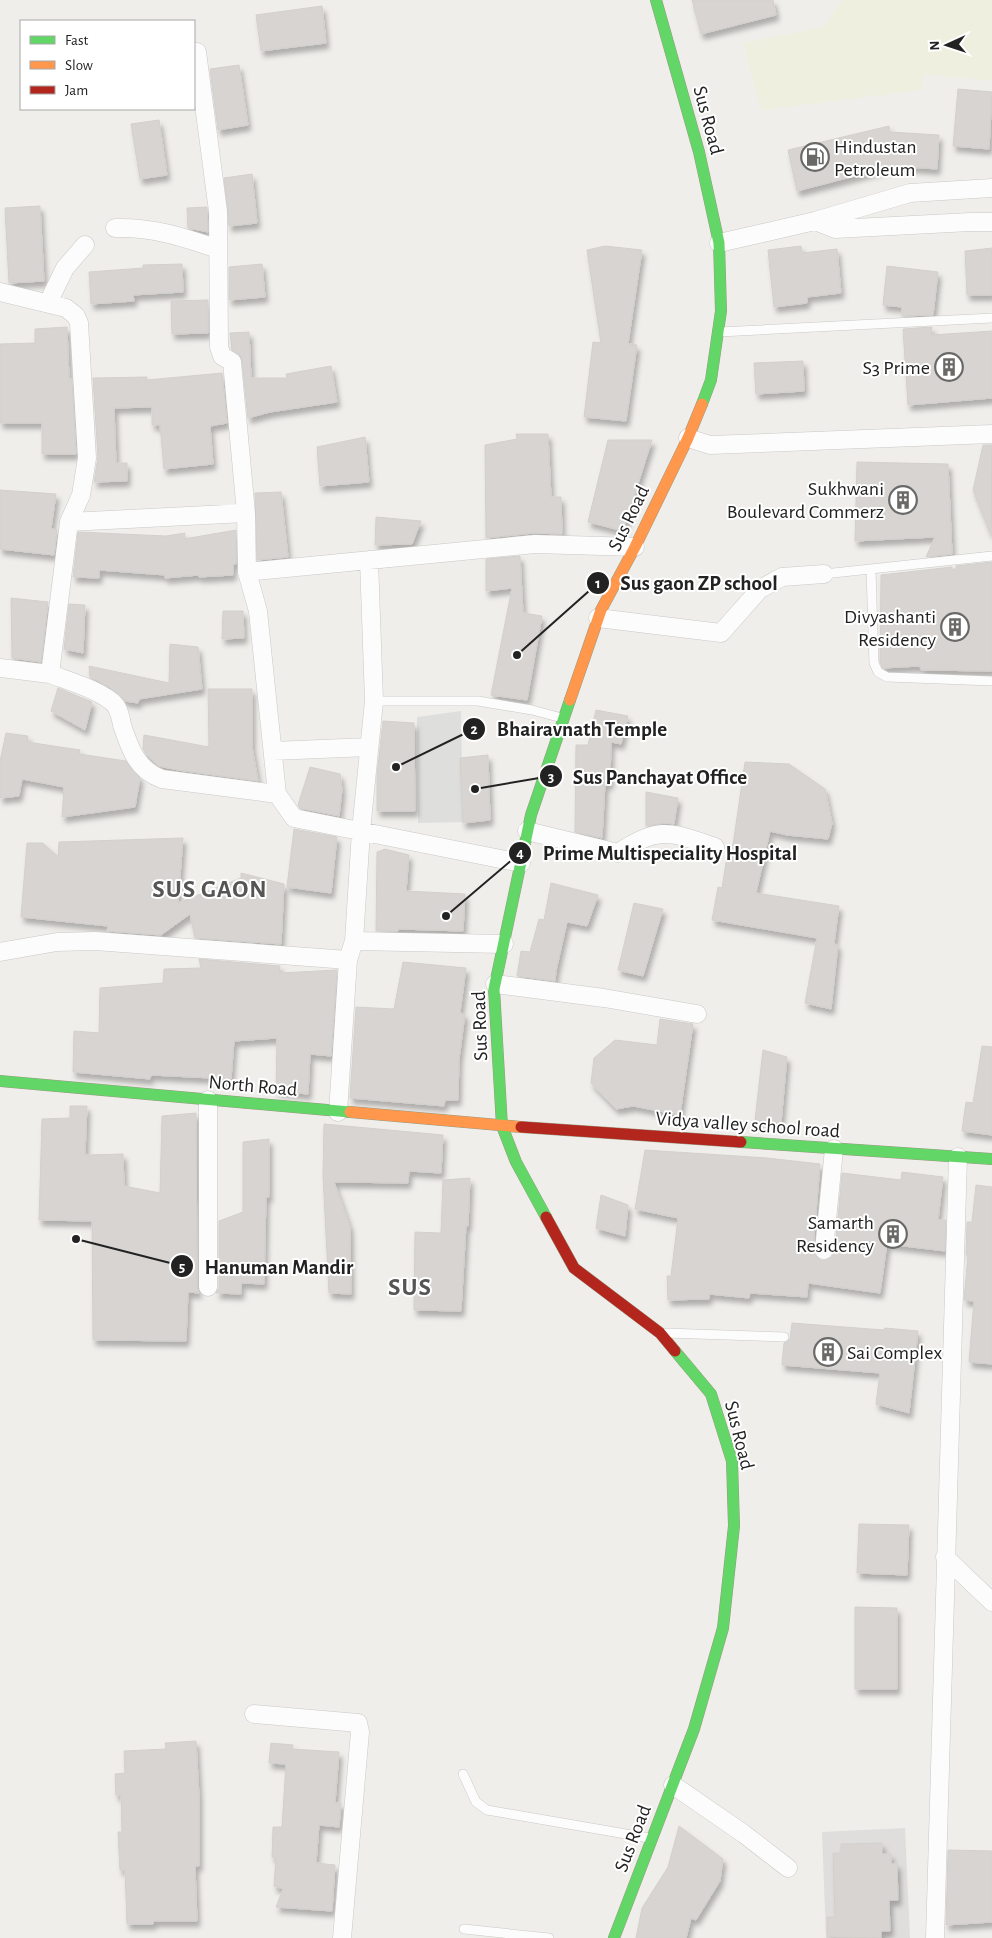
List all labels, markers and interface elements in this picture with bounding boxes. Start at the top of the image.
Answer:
legend [20,20,195,110]
north arrow [922,20,972,70]
text: Fast [65,33,89,48]
text: N [928,40,942,51]
text: Slow [65,58,93,73]
text: Jam [65,83,88,98]
street label: Sus Road [689,84,727,157]
place label: Hindustan Petroleum [834,137,917,180]
fuel station icon: Hindustan Petroleum [800,142,830,172]
building icon: S3 Prime [934,352,964,382]
place label: S3 Prime [862,358,930,378]
place label: Sukhwani Boulevard Commerz [727,479,884,522]
street label: Sus Road [605,483,653,554]
building icon: Sukhwani Boulevard Commerz [888,485,918,515]
callout: Sus gaon ZP school [585,565,787,601]
text: Sus gaon ZP school [620,573,778,594]
text: 1 [595,576,601,591]
place label: Divyashanti Residency [844,607,936,650]
building icon: Divyashanti Residency [940,612,970,642]
callout: Bhairavnath Temple [462,711,677,747]
text: Bhairavnath Temple [497,719,667,740]
text: 2 [470,722,478,737]
callout: Sus Panchayat Office [538,758,757,794]
text: Sus Panchayat Office [573,767,747,788]
text: 3 [548,770,554,785]
callout: Prime Multispeciality Hospital [508,835,807,871]
text: Prime Multispeciality Hospital [543,843,797,864]
text: 4 [516,846,524,861]
district label: SUS GAON [152,877,268,902]
street label: Sus Road [469,991,491,1061]
street label: North Road [208,1072,298,1100]
street label: Vidya valley school road [655,1109,841,1141]
place label: Samarth Residency [796,1213,874,1256]
building icon: Samarth Residency [878,1219,908,1249]
callout: Hanuman Mandir [169,1248,363,1284]
text: Hanuman Mandir [205,1257,354,1278]
text: 5 [179,1260,185,1275]
district label: SUS [388,1275,432,1300]
building icon: Sai Complex [813,1337,843,1367]
place label: Sai Complex [847,1343,942,1363]
street label: Sus Road [721,1399,757,1472]
street label: Sus Road [611,1802,655,1875]

